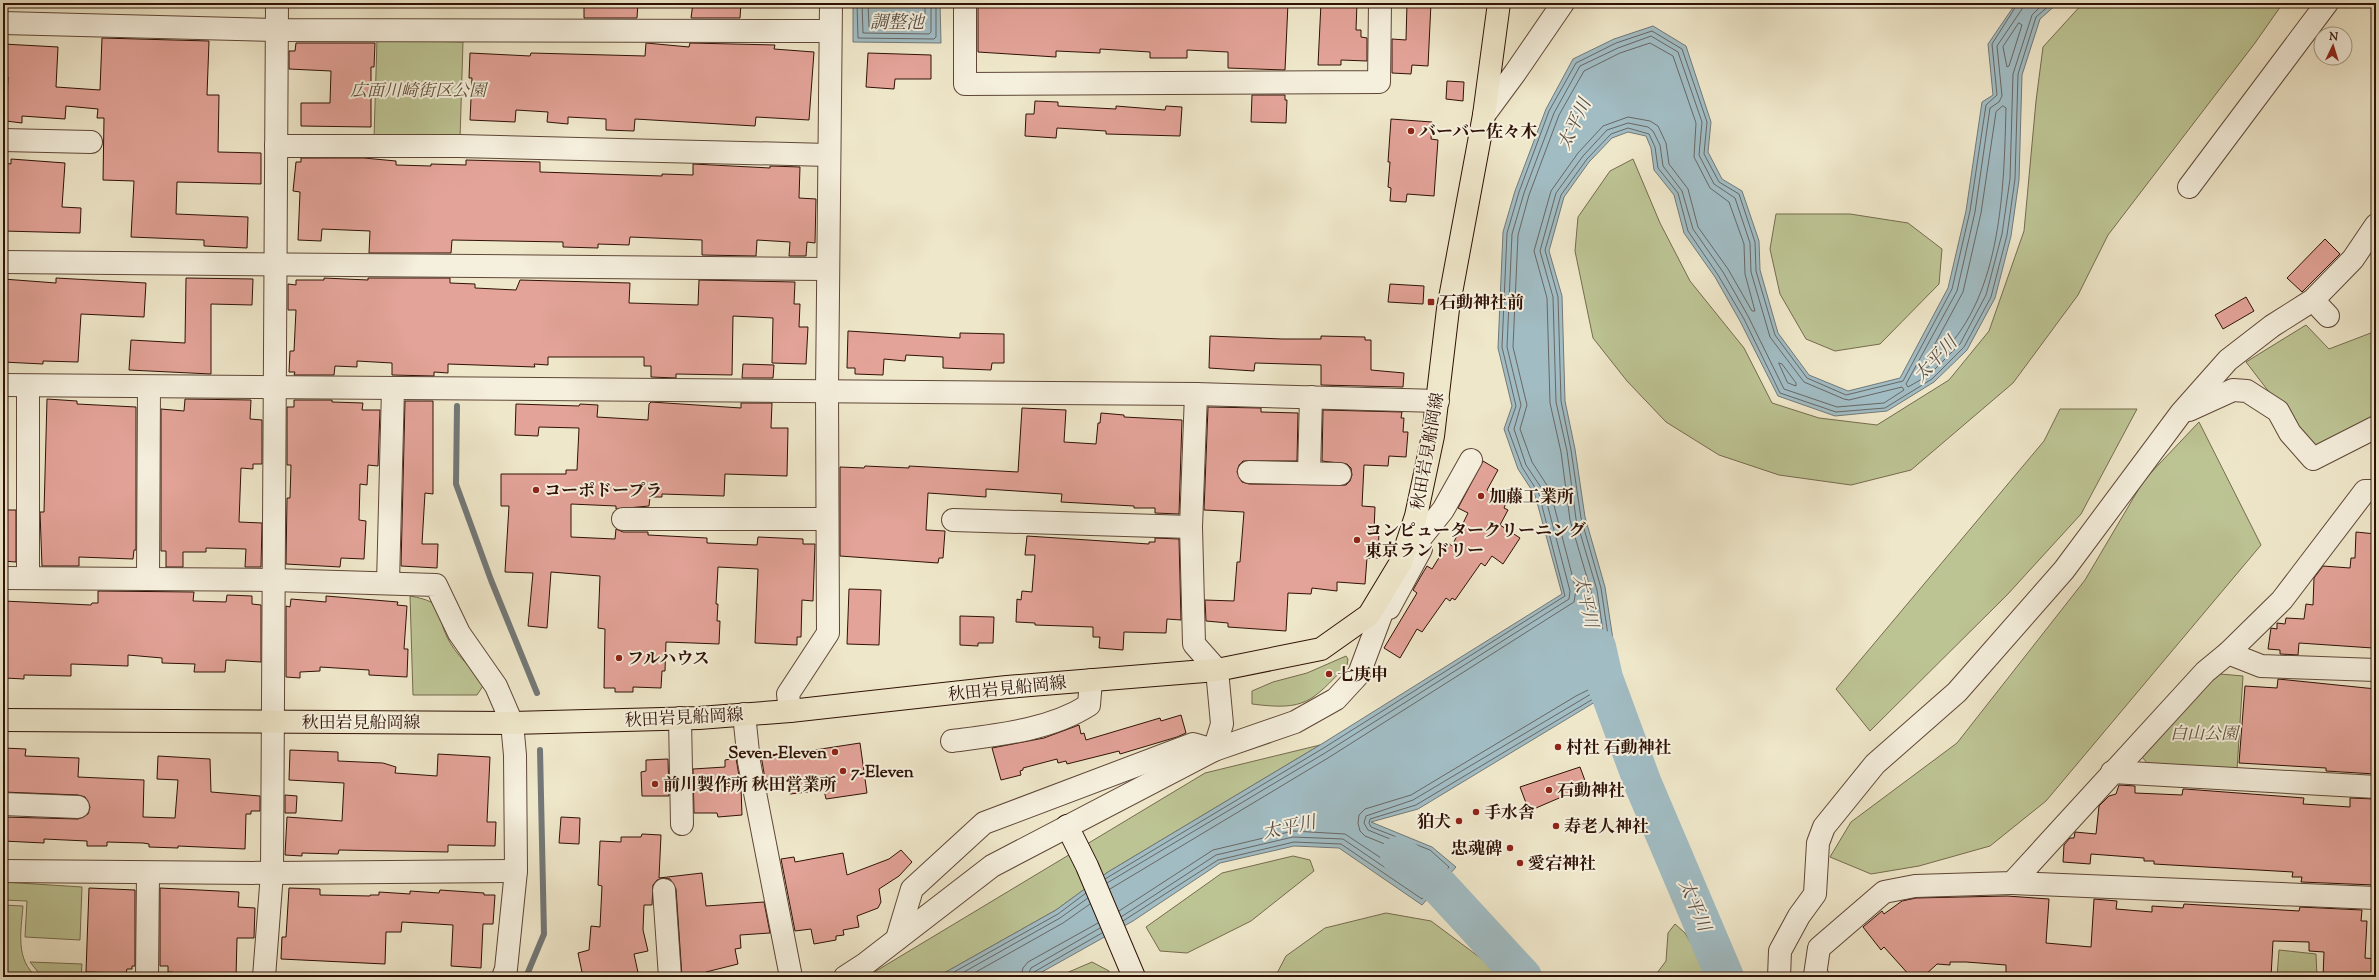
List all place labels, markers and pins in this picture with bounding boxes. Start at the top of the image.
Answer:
place label: バーバー佐々木 [1419,121,1537,145]
marker: バーバー佐々木 [1406,126,1416,136]
place label: 石動神社前 [1439,292,1524,316]
marker: 石動神社前 [1426,297,1436,307]
place label: コーポドープラ [544,480,662,504]
marker: コーポドープラ [531,485,541,495]
place label: 加藤工業所 [1489,486,1574,510]
marker: 加藤工業所 [1476,491,1486,501]
place label: コンピュータークリーニング 東京ランドリー [1365,520,1586,564]
marker: コンピュータークリーニング 東京ランドリー [1352,535,1362,545]
place label: フルハウス [627,648,710,672]
marker: フルハウス [614,653,624,663]
place label: 七庚申 [1337,664,1388,688]
marker: 七庚申 [1324,669,1334,679]
place label: 村社 石動神社 [1566,737,1672,761]
place label: Seven-Eleven [728,742,828,766]
marker: 村社 石動神社 [1553,742,1563,752]
marker: Seven-Eleven [830,747,840,757]
place label: 7-Eleven [851,761,915,785]
marker: 7-Eleven [838,766,848,776]
place label: 前川製作所 秋田営業所 [663,774,837,798]
marker: 前川製作所 秋田営業所 [650,779,660,789]
place label: 石動神社 [1557,780,1625,804]
marker: 石動神社 [1544,785,1554,795]
place label: 手水舎 [1484,802,1535,826]
marker: 手水舎 [1471,807,1481,817]
place label: 狛犬 [1417,811,1451,835]
marker: 狛犬 [1454,816,1464,826]
place label: 寿老人神社 [1564,816,1649,840]
marker: 寿老人神社 [1551,821,1561,831]
place label: 忠魂碑 [1451,838,1502,862]
marker: 忠魂碑 [1505,843,1515,853]
place label: 愛宕神社 [1528,853,1596,877]
marker: 愛宕神社 [1515,858,1525,868]

